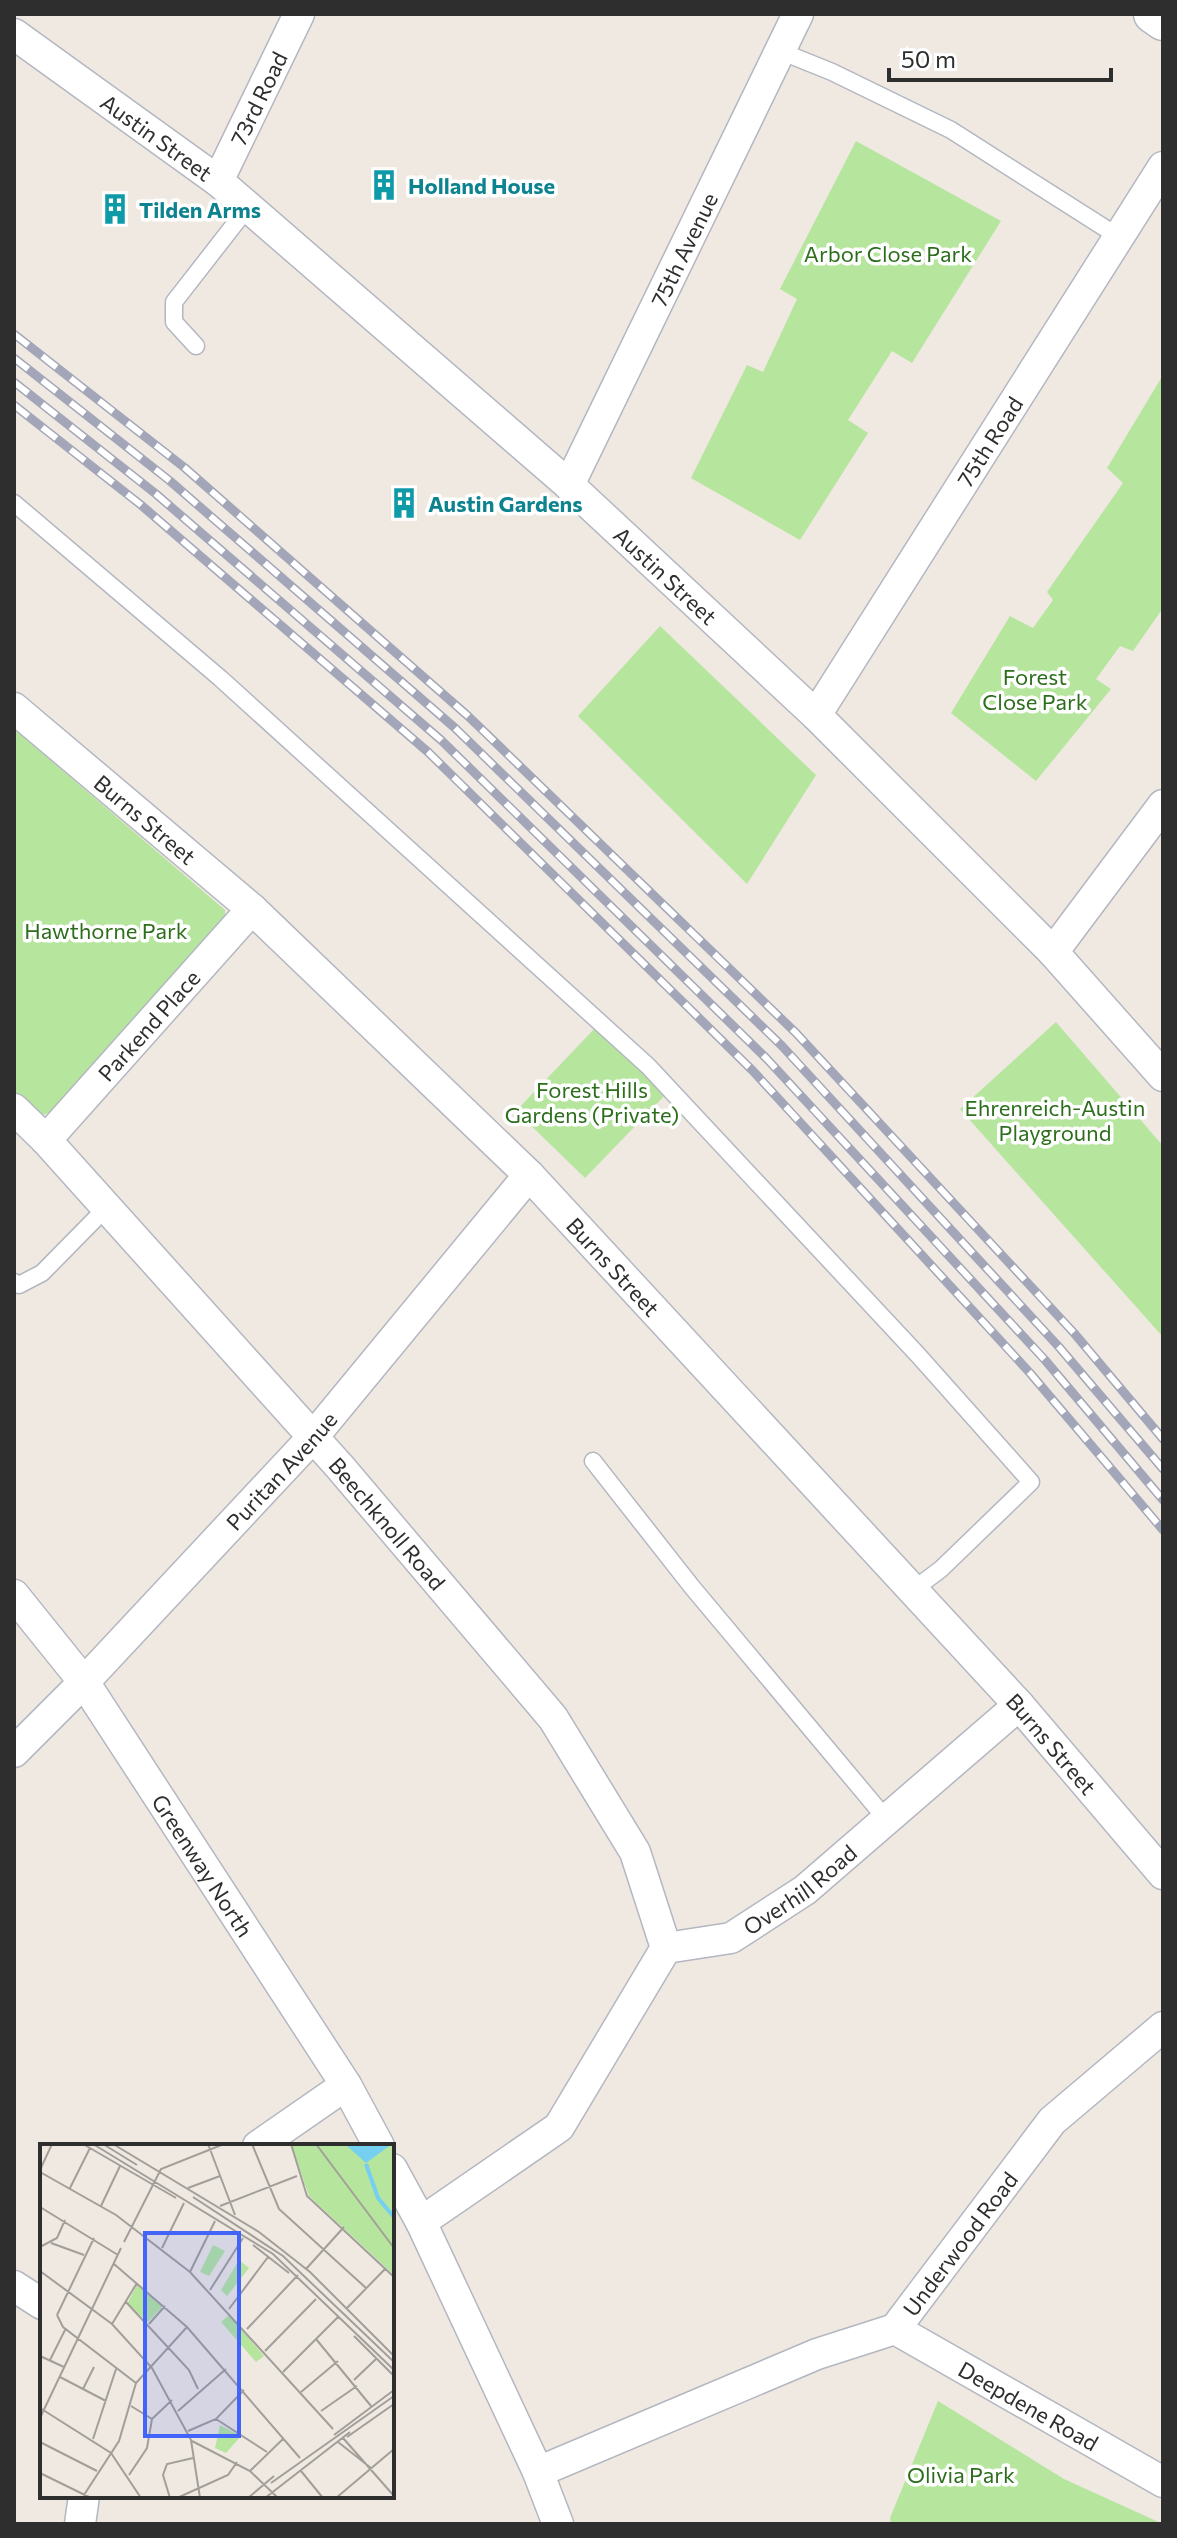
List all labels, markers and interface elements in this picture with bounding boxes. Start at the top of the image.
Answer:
scale bar [889,32,1111,82]
text: 50 m [901,44,956,73]
street label: 73rd Road [224,47,292,150]
street label: Austin Street [96,88,218,186]
building icon: Holland House [367,168,401,202]
place label: Holland House [408,172,555,199]
street label: 75th Avenue [644,188,723,311]
building icon: Tilden Arms [98,192,132,226]
place label: Tilden Arms [139,196,261,223]
park label: Arbor Close Park [804,240,972,267]
street label: 75th Road [951,391,1028,491]
building icon: Austin Gardens [387,486,421,520]
place label: Austin Gardens [428,490,582,517]
street label: Austin Street [609,521,723,630]
park label: Forest Close Park [982,663,1088,715]
street label: Burns Street [89,769,202,869]
park label: Hawthorne Park [24,917,188,944]
street label: Parkend Place [92,964,205,1086]
park label: Forest Hills Gardens (Private) [505,1076,679,1128]
park label: Ehrenreich-Austin Playground [965,1094,1145,1146]
street label: Burns Street [561,1212,666,1321]
street label: Puritan Avenue [220,1406,342,1535]
street label: Beechknoll Road [324,1451,452,1595]
street label: Burns Street [1001,1687,1102,1800]
street label: Greenway North [147,1789,259,1941]
street label: Overhill Road [738,1838,862,1940]
inset map [40,2144,394,2498]
street label: Underwood Road [896,2166,1023,2321]
street label: Deepdene Road [954,2355,1103,2456]
park label: Olivia Park [907,2461,1015,2488]

